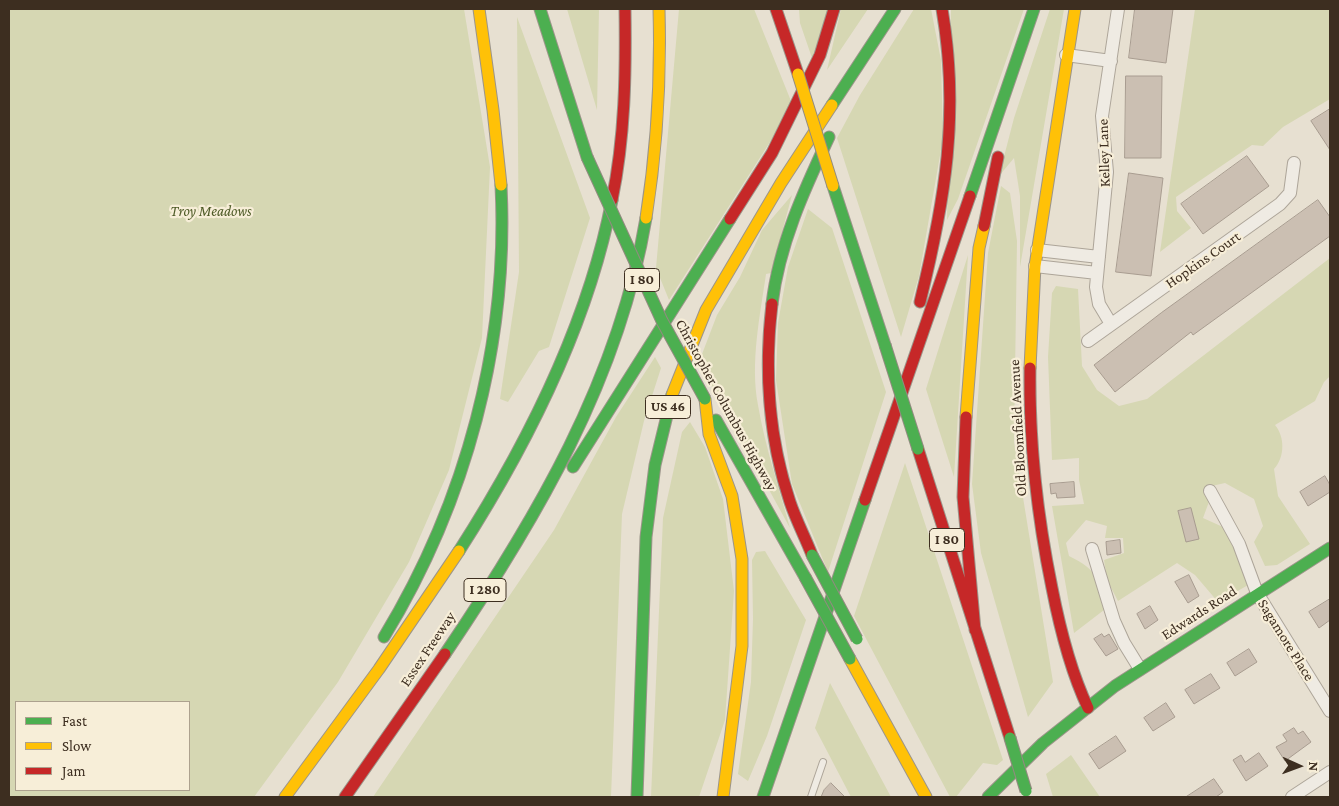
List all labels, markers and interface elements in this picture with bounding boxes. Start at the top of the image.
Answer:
street label: Kelley Lane [1094,119,1114,187]
park label: Troy Meadows [170,202,252,220]
street label: Hopkins Court [1162,228,1244,292]
road number: I 80 [624,268,660,292]
street label: Christopher Columbus Highway [671,316,781,494]
street label: Old Bloomfield Avenue [1005,359,1031,497]
road number: US 46 [646,396,690,418]
road number: I 80 [930,528,964,552]
road number: I 280 [464,578,506,602]
street label: Edwards Road [1158,582,1240,644]
street label: Sagamore Place [1254,596,1318,684]
street label: Essex Freeway [396,608,460,690]
legend [15,701,190,791]
text: Fast [62,713,87,729]
text: Slow [62,738,91,754]
north arrow [1274,741,1324,791]
text: N [1306,761,1322,772]
text: Jam [62,763,85,779]

